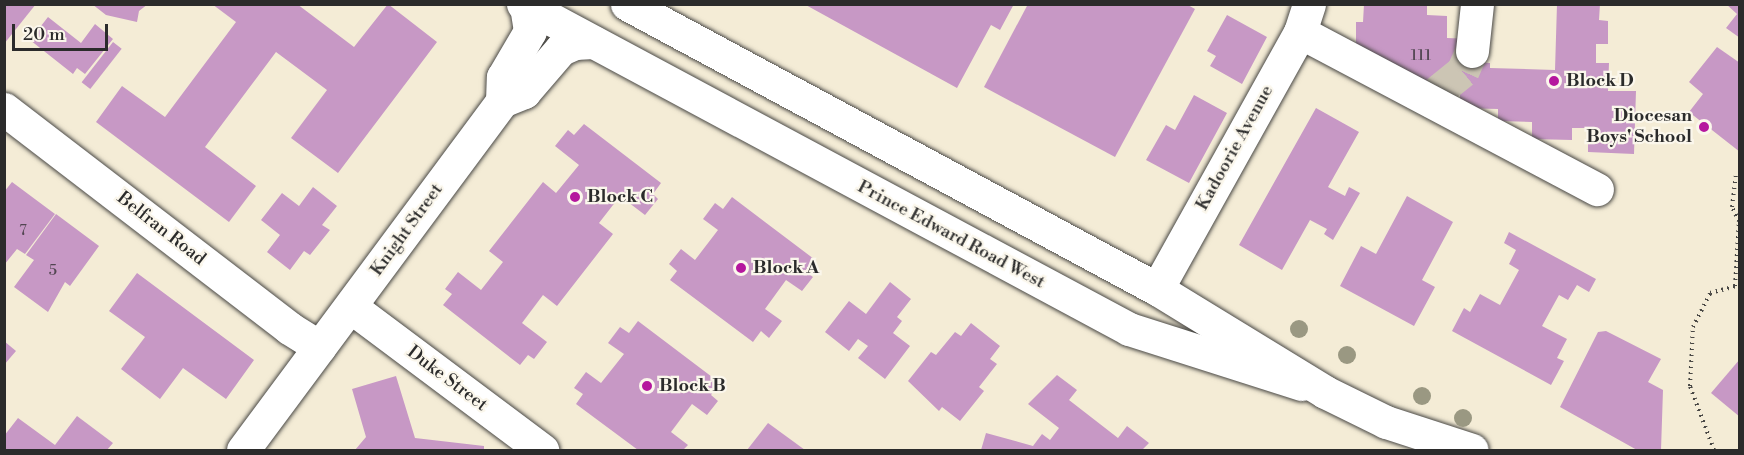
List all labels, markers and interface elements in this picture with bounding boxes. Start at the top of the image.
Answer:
scale bar [15,12,111,50]
text: 20 m [23,23,65,46]
house number: 111 [1411,47,1431,65]
place label: Block D [1566,70,1634,92]
marker: Block D [1547,74,1561,88]
street label: Kadoorie Avenue [1192,82,1278,214]
place label: Diocesan Boys' School [1586,106,1692,148]
marker: Diocesan Boys' School [1697,120,1711,134]
street label: Prince Edward Road West [854,176,1048,294]
street label: Knight Street [366,180,448,280]
place label: Block C [587,186,653,208]
street label: Belfran Road [112,188,210,270]
marker: Block C [568,190,582,204]
house number: 7 [19,222,27,240]
place label: Block A [753,257,819,279]
marker: Block A [734,261,748,275]
house number: 5 [49,262,57,280]
street label: Duke Street [402,342,492,416]
place label: Block B [659,375,726,397]
marker: Block B [640,379,654,393]

